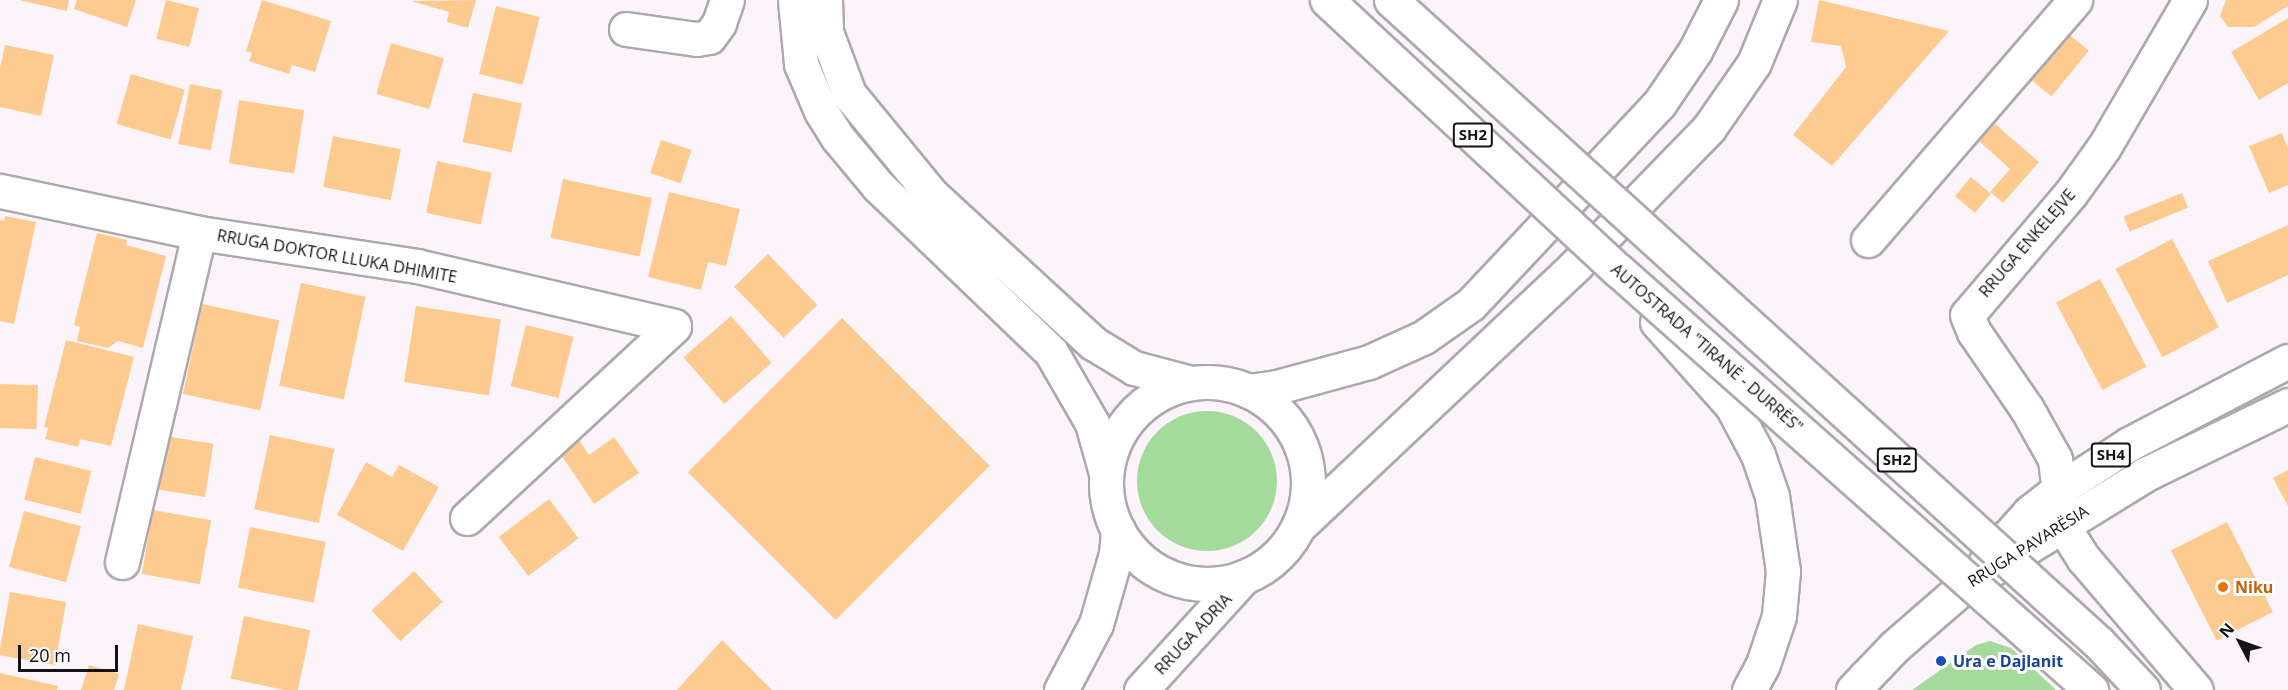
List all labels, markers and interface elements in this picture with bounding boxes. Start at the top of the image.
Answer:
road number: SH2 [1452,123,1494,147]
street label: RRUGA ENKELEJVE [1975,185,2079,301]
street label: RRUGA DOKTOR LLUKA DHIMITE [216,225,458,287]
street label: AUTOSTRADA "TIRANË - DURRËS" [1607,260,1807,436]
road number: SH4 [2090,443,2132,467]
road number: SH2 [1876,448,1918,472]
street label: RRUGA PAVARËSIA [1964,501,2092,591]
place label: Niku [2235,577,2273,597]
marker: Niku [2216,580,2230,594]
street label: RRUGA ADRIA [1151,590,1235,678]
north arrow [2210,612,2270,672]
text: N [2214,618,2239,642]
scale bar [21,633,122,671]
text: 20 m [29,643,71,667]
place label: Ura e Dajlanit [1953,651,2063,671]
marker: Ura e Dajlanit [1934,654,1948,668]

